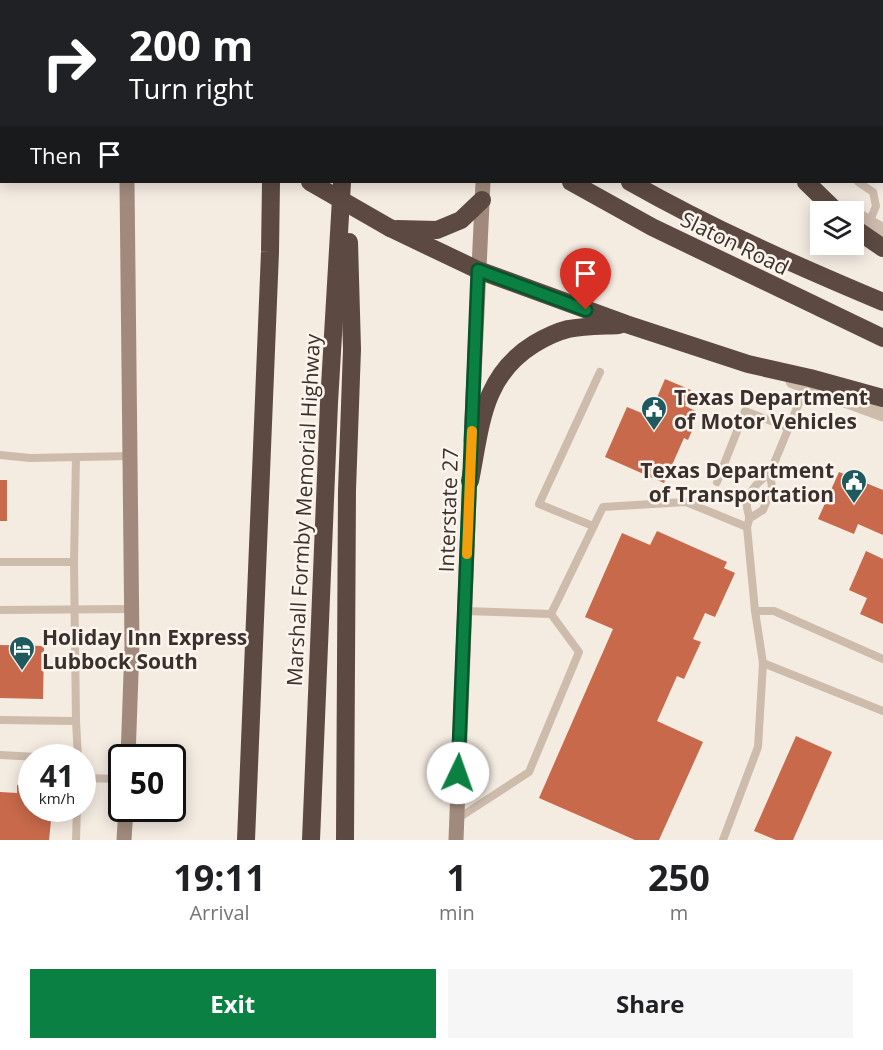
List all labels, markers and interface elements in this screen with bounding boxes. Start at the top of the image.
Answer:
text: 200 m [129,16,253,73]
icon: right [30,24,108,102]
text: Turn right [129,70,254,107]
icon: arrive [93,138,126,171]
text: Then [30,140,81,170]
map controls [810,201,864,255]
button: layers [810,201,864,255]
street label: Slaton Road [676,205,794,281]
pin [560,248,611,310]
icon: arrive [569,257,602,290]
street label: Marshall Formby Memorial Highway [280,333,326,687]
place label: Texas Department of Motor Vehicles [674,383,868,435]
public building icon: Texas Department of Motor Vehicles [639,394,669,432]
street label: Interstate 27 [432,447,464,573]
place label: Texas Department of Transportation [640,456,834,508]
public building icon: Texas Department of Transportation [839,467,869,505]
place label: Holiday Inn Express Lubbock South [42,623,247,675]
hotel icon: Holiday Inn Express Lubbock South [7,634,37,672]
position arrow [426,741,490,805]
speed limit sign: 50 [108,744,186,822]
text: 41 [40,755,74,796]
text: km/h [39,788,75,808]
text: 19:11 [173,853,266,902]
text: 1 [447,853,467,902]
text: 250 [648,853,710,902]
text: Arrival [189,899,250,926]
text: min [439,899,475,926]
text: m [670,899,688,926]
button: Exit [30,969,436,1038]
button: Share [448,969,853,1038]

